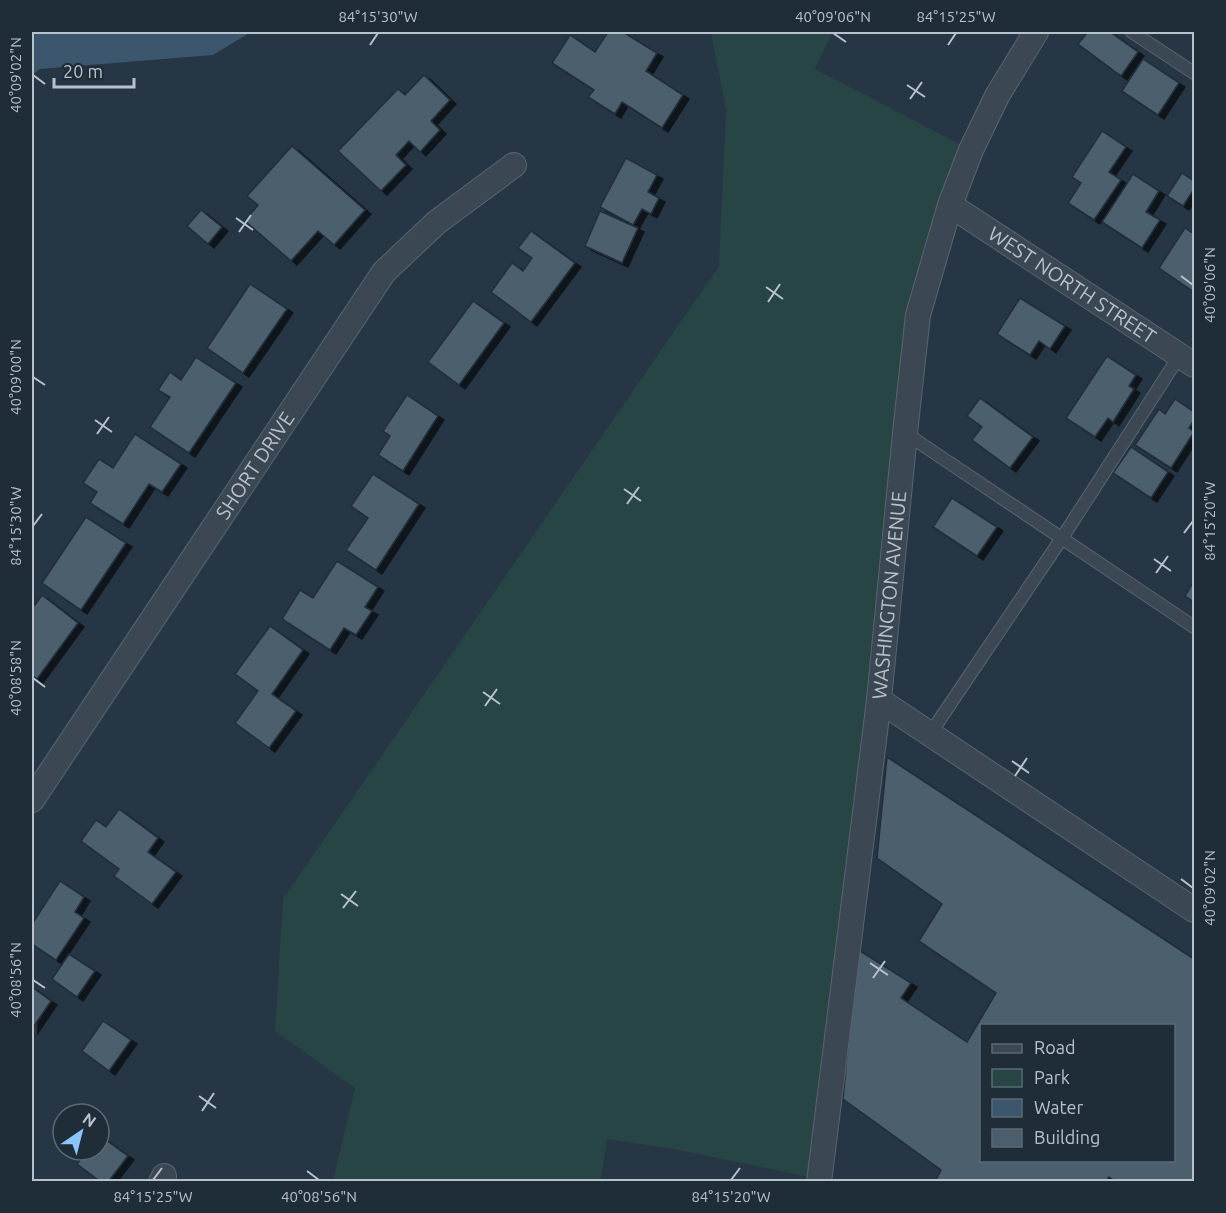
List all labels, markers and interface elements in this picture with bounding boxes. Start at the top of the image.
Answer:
text: 84°15'30"W [338,8,418,25]
text: 40°09'06"N [795,8,871,25]
text: 84°15'25"W [916,8,996,25]
text: 40°09'02"N [7,37,24,113]
scale bar [54,51,134,89]
text: 20 m [63,61,103,81]
street label: WEST NORTH STREET [984,221,1160,348]
text: 40°09'06"N [1201,247,1218,323]
text: 40°09'00"N [7,339,24,415]
street label: SHORT DRIVE [211,407,298,523]
text: 84°15'20"W [1201,481,1218,561]
text: 84°15'30"W [7,486,24,566]
street label: WASHINGTON AVENUE [867,490,910,700]
text: 40°08'58"N [7,640,24,716]
text: 40°09'02"N [1201,850,1218,926]
text: 40°08'56"N [7,942,24,1018]
legend [980,1024,1175,1162]
text: Road [1034,1037,1076,1057]
text: Park [1034,1067,1070,1087]
text: Water [1034,1097,1084,1117]
north arrow [51,1102,111,1162]
text: N [80,1109,100,1131]
text: Building [1034,1127,1100,1147]
text: 84°15'25"W [113,1188,193,1205]
text: 40°08'56"N [281,1188,357,1205]
text: 84°15'20"W [691,1188,771,1205]

